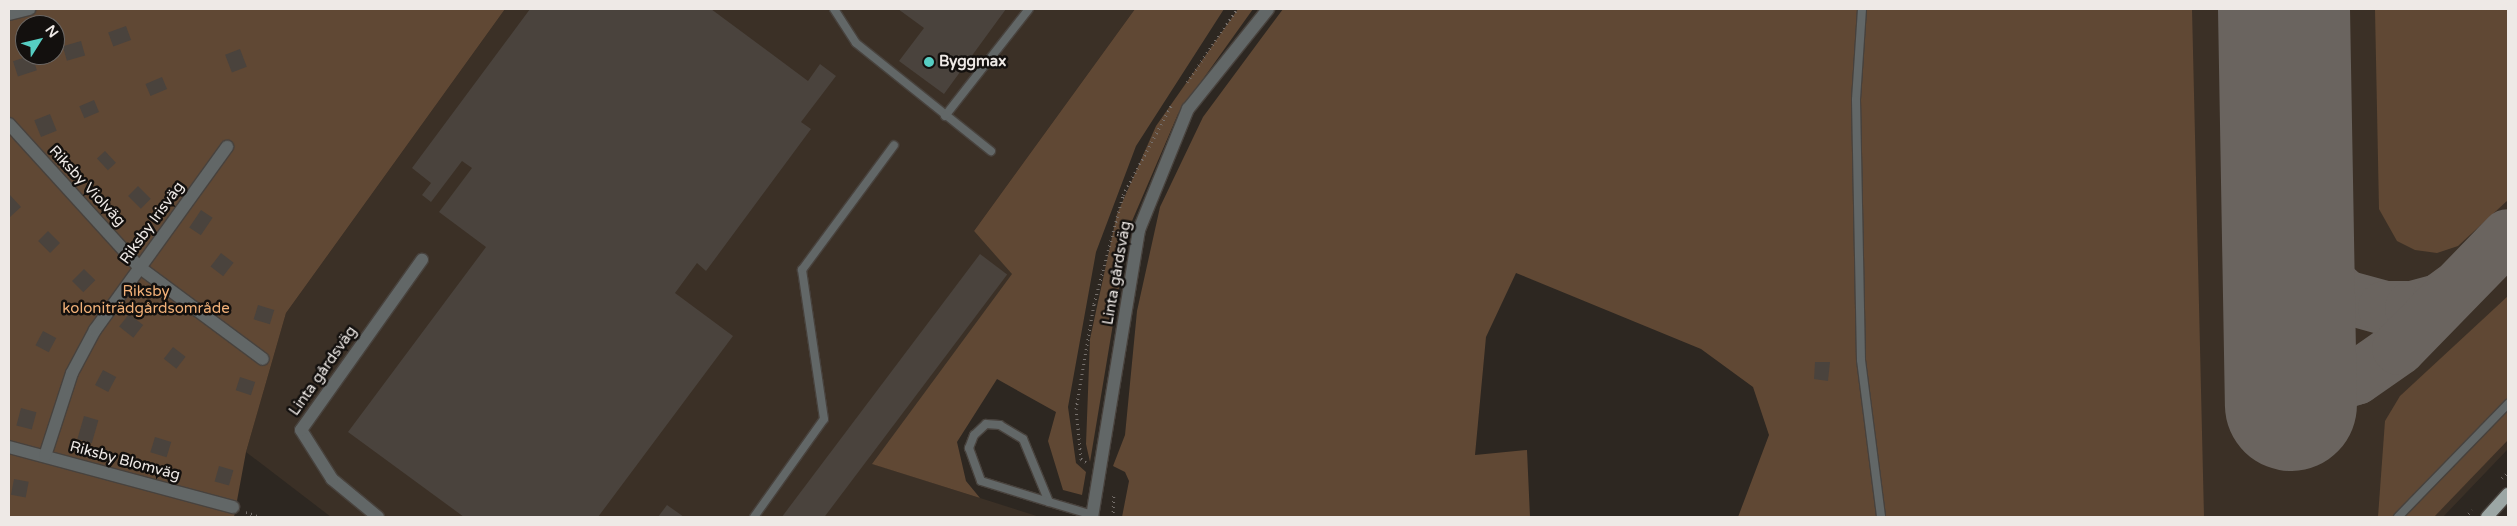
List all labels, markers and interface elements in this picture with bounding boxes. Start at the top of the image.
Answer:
north arrow [15,15,65,65]
text: N [42,22,62,41]
place label: Byggmax [939,53,1006,71]
marker: Byggmax [923,56,935,68]
street label: Riksby Violväg [45,142,129,230]
street label: Riksby Irisväg [116,178,188,268]
street label: Linta gårdsväg [1099,220,1135,326]
park label: Riksby koloniträdgårdsområde [62,282,230,317]
street label: Linta gårdsväg [285,323,361,419]
street label: Riksby Blomväg [68,438,182,484]

